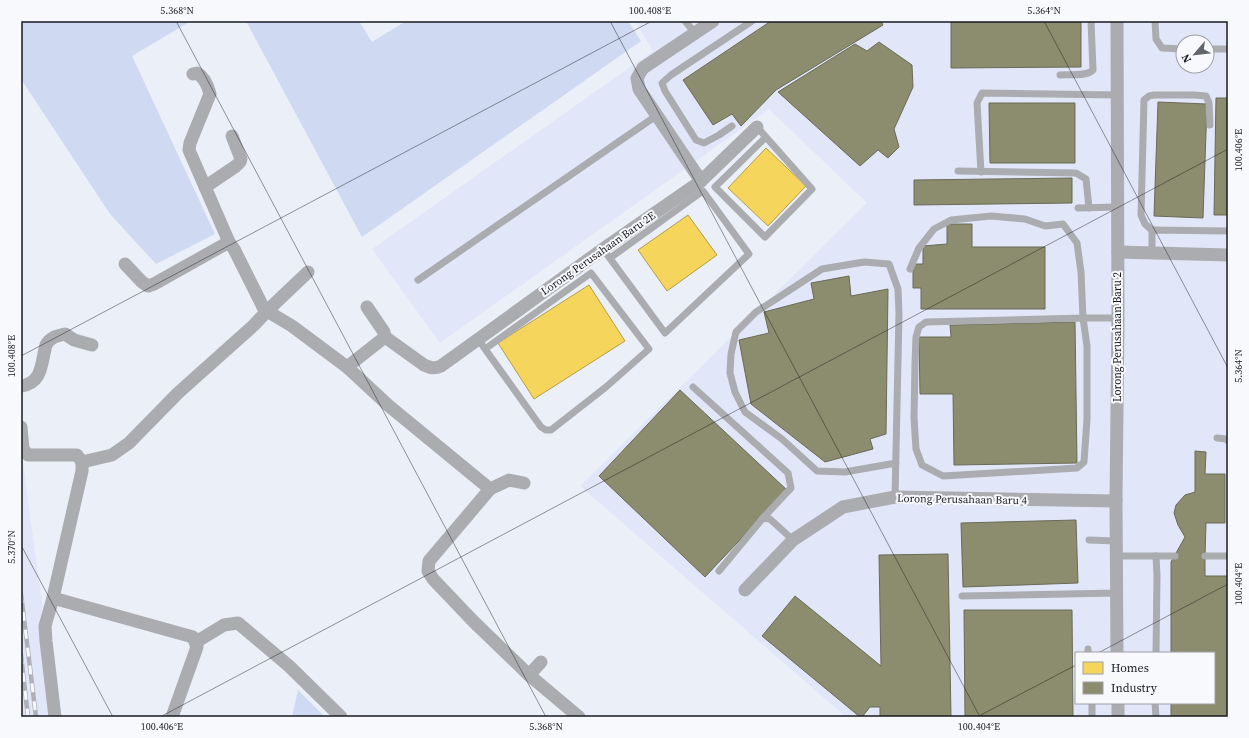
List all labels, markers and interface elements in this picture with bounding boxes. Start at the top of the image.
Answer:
text: 5.368°N [160,4,194,17]
text: 100.408°E [629,4,671,17]
text: 5.364°N [1027,4,1061,17]
north arrow [1175,34,1215,74]
text: N [1178,51,1195,66]
text: 100.406°E [1232,129,1245,171]
street label: Lorong Perusahaan Baru 2E [538,208,659,299]
street label: Lorong Perusahaan Baru 2 [1110,272,1125,402]
text: 100.408°E [5,335,18,377]
text: 5.364°N [1232,349,1245,383]
street label: Lorong Perusahaan Baru 4 [897,491,1028,508]
text: 5.370°N [5,530,18,564]
text: 100.404°E [1232,563,1245,605]
legend [1075,652,1215,704]
text: Homes [1111,660,1149,676]
text: Industry [1111,680,1158,696]
text: 100.406°E [141,720,183,733]
text: 5.368°N [529,720,563,733]
text: 100.404°E [958,720,1000,733]

